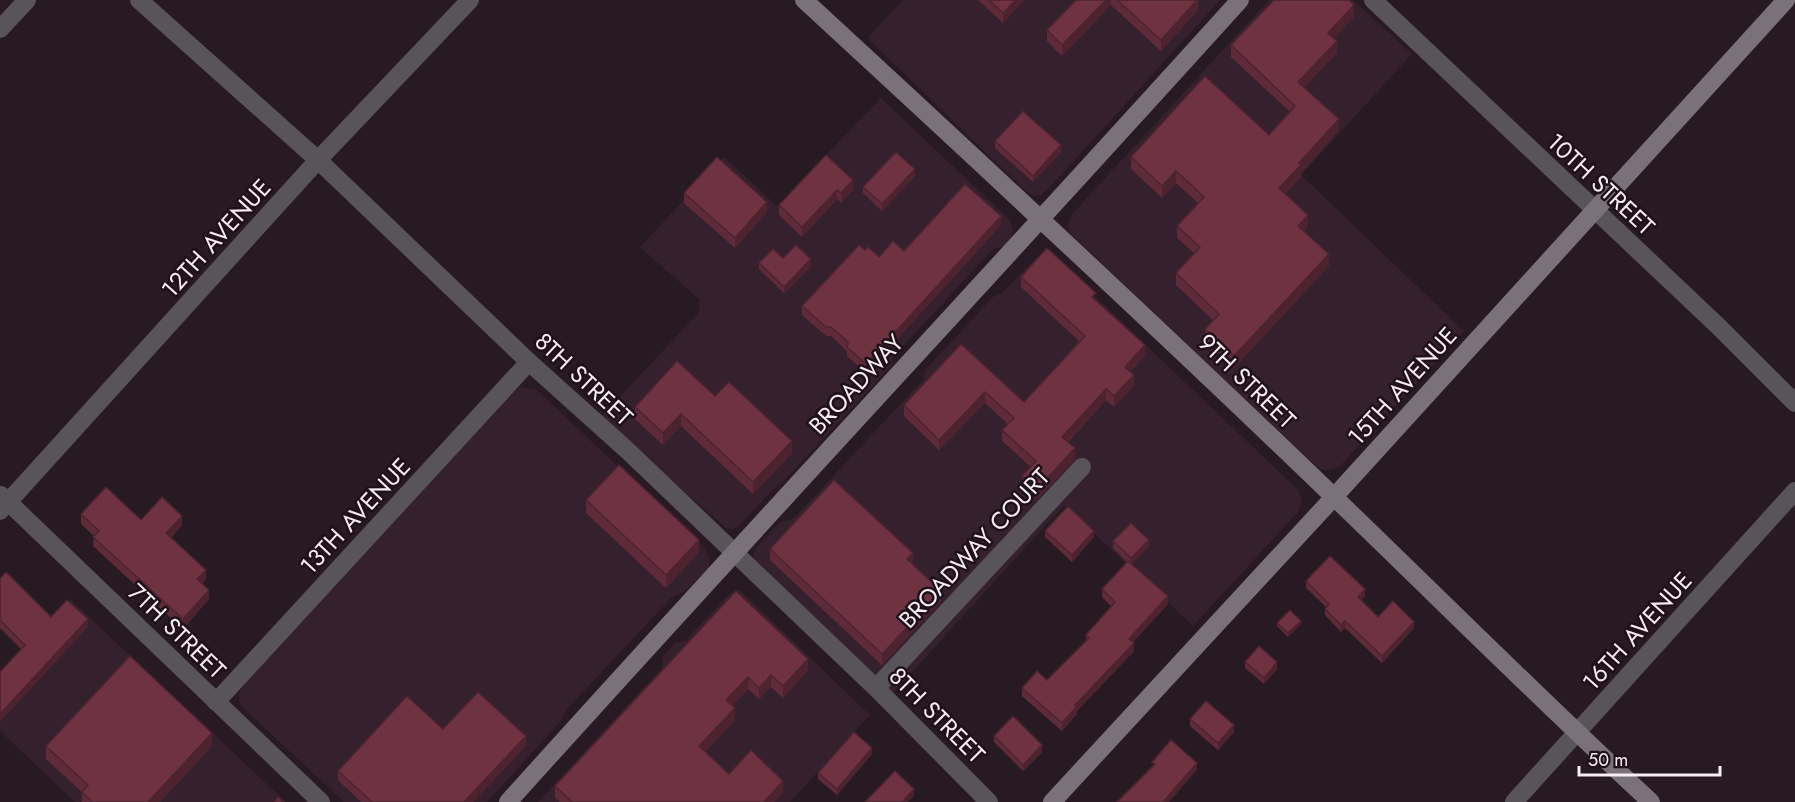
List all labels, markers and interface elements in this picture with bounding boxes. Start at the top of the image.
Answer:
street label: 10TH STREET [1539,125,1663,243]
street label: 12TH AVENUE [153,171,279,305]
street label: 15TH AVENUE [1339,319,1465,453]
street label: 8TH STREET [527,324,641,434]
street label: 9TH STREET [1190,325,1304,437]
street label: BROADWAY [800,326,912,442]
street label: 13TH AVENUE [292,450,418,582]
street label: BROADWAY COURT [890,460,1058,636]
street label: 16TH AVENUE [1574,564,1700,698]
street label: 7TH STREET [120,575,234,687]
street label: 8TH STREET [881,659,993,771]
scale bar [1579,739,1720,777]
text: 50 m [1588,747,1628,773]

